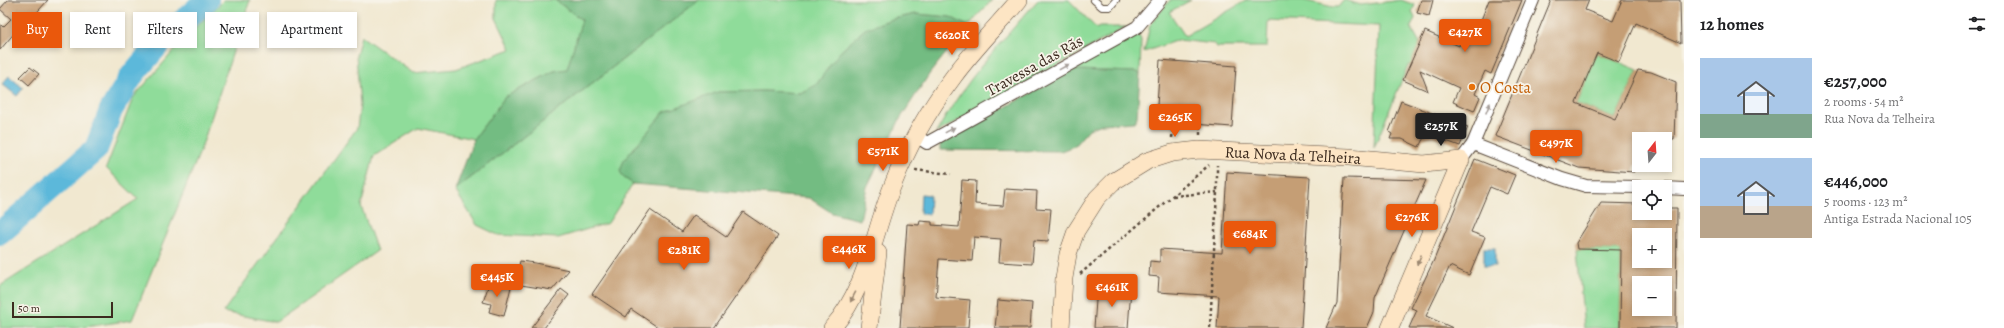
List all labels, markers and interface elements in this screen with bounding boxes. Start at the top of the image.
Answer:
chip: Buy [12,12,62,48]
chip: Rent [70,12,125,48]
chip: Filters [133,12,197,48]
chip: New [205,12,259,48]
chip: Apartment [267,12,357,48]
text: 12 homes [1700,13,1764,36]
icon: filters [1966,13,1988,35]
pin: €427K [1437,19,1493,53]
pin: €620K [924,22,980,56]
text: €427K [1448,23,1482,40]
text: €620K [935,26,969,43]
street label: Travessa das Rãs [982,30,1087,102]
one-way arrow [1058,64,1070,71]
text: €257,000 [1824,70,1887,93]
icon: home [1732,74,1780,122]
place label: O Costa [1480,77,1532,99]
marker: O Costa [1467,82,1477,92]
text: 2 rooms · 54 m² [1824,93,1903,110]
one-way arrow [1484,102,1491,114]
pin: €265K [1147,104,1203,138]
text: €265K [1158,108,1192,125]
text: Rua Nova da Telheira [1824,110,1935,127]
pin: €257K [1413,113,1469,147]
text: €257K [1424,117,1458,134]
one-way arrow [944,126,956,133]
pin: €497K [1528,130,1584,164]
north arrow [1632,132,1672,172]
map controls [1632,132,1672,316]
text: €497K [1539,134,1573,151]
pin: €571K [855,138,911,172]
street label: Rua Nova da Telheira [1224,141,1363,170]
text: €571K [867,142,899,159]
text: €446,000 [1824,170,1888,193]
icon: home [1732,174,1780,222]
button: locate [1632,180,1672,220]
text: 5 rooms · 123 m² [1824,193,1907,210]
pin: €276K [1384,204,1440,238]
text: €276K [1395,208,1429,225]
text: Antiga Estrada Nacional 105 [1824,210,1972,227]
pin: €684K [1222,221,1278,255]
text: €684K [1233,225,1267,242]
button: + [1632,228,1672,268]
pin: €446K [821,236,877,270]
pin: €281K [656,237,712,271]
text: €446K [832,240,866,257]
text: €281K [667,241,701,258]
one-way arrow [1415,255,1421,267]
pin: €445K [469,264,525,298]
text: €445K [480,268,514,285]
pin: €461K [1084,274,1140,308]
button: − [1632,276,1672,316]
text: €461K [1096,278,1128,295]
one-way arrow [849,291,856,303]
scale bar [12,300,113,319]
text: 50 m [18,301,40,316]

